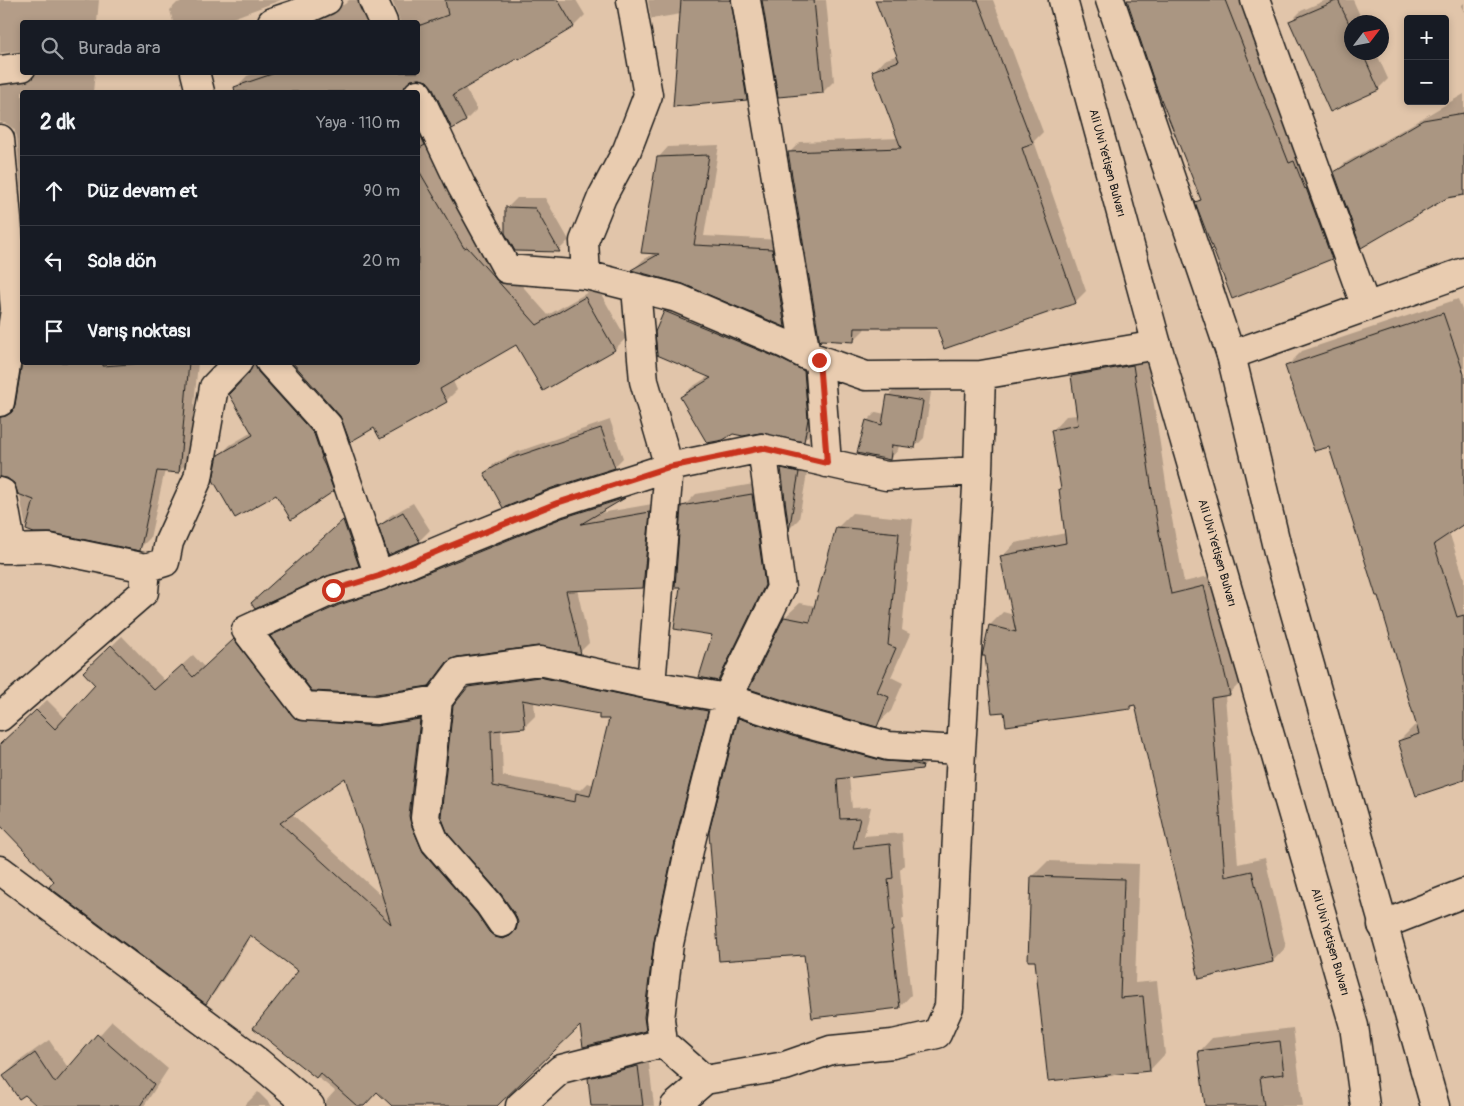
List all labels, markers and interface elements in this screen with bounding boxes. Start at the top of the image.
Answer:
north arrow [1344,15,1389,60]
map controls [1404,15,1449,105]
button: + [1404,15,1449,60]
search box [20,20,420,75]
icon: search [38,34,66,62]
text: Burada ara [78,36,161,60]
button: − [1404,60,1449,105]
street label: Ali Ulvi Yetişen Bulvarı [1085,107,1129,219]
text: 2 dk [40,109,75,136]
text: Yaya · 110 m [316,113,400,133]
icon: ahead [40,177,68,205]
text: Düz devam et [87,179,197,203]
text: 90 m [363,181,400,201]
icon: left [40,247,68,275]
text: Sola dön [87,249,156,273]
text: 20 m [362,251,400,271]
icon: arrive [40,317,68,345]
text: Varış noktası [87,319,191,343]
route end [808,349,831,372]
street label: Ali Ulvi Yetişen Bulvarı [1194,497,1240,609]
route start [322,579,345,602]
street label: Ali Ulvi Yetişen Bulvarı [1307,886,1353,998]

